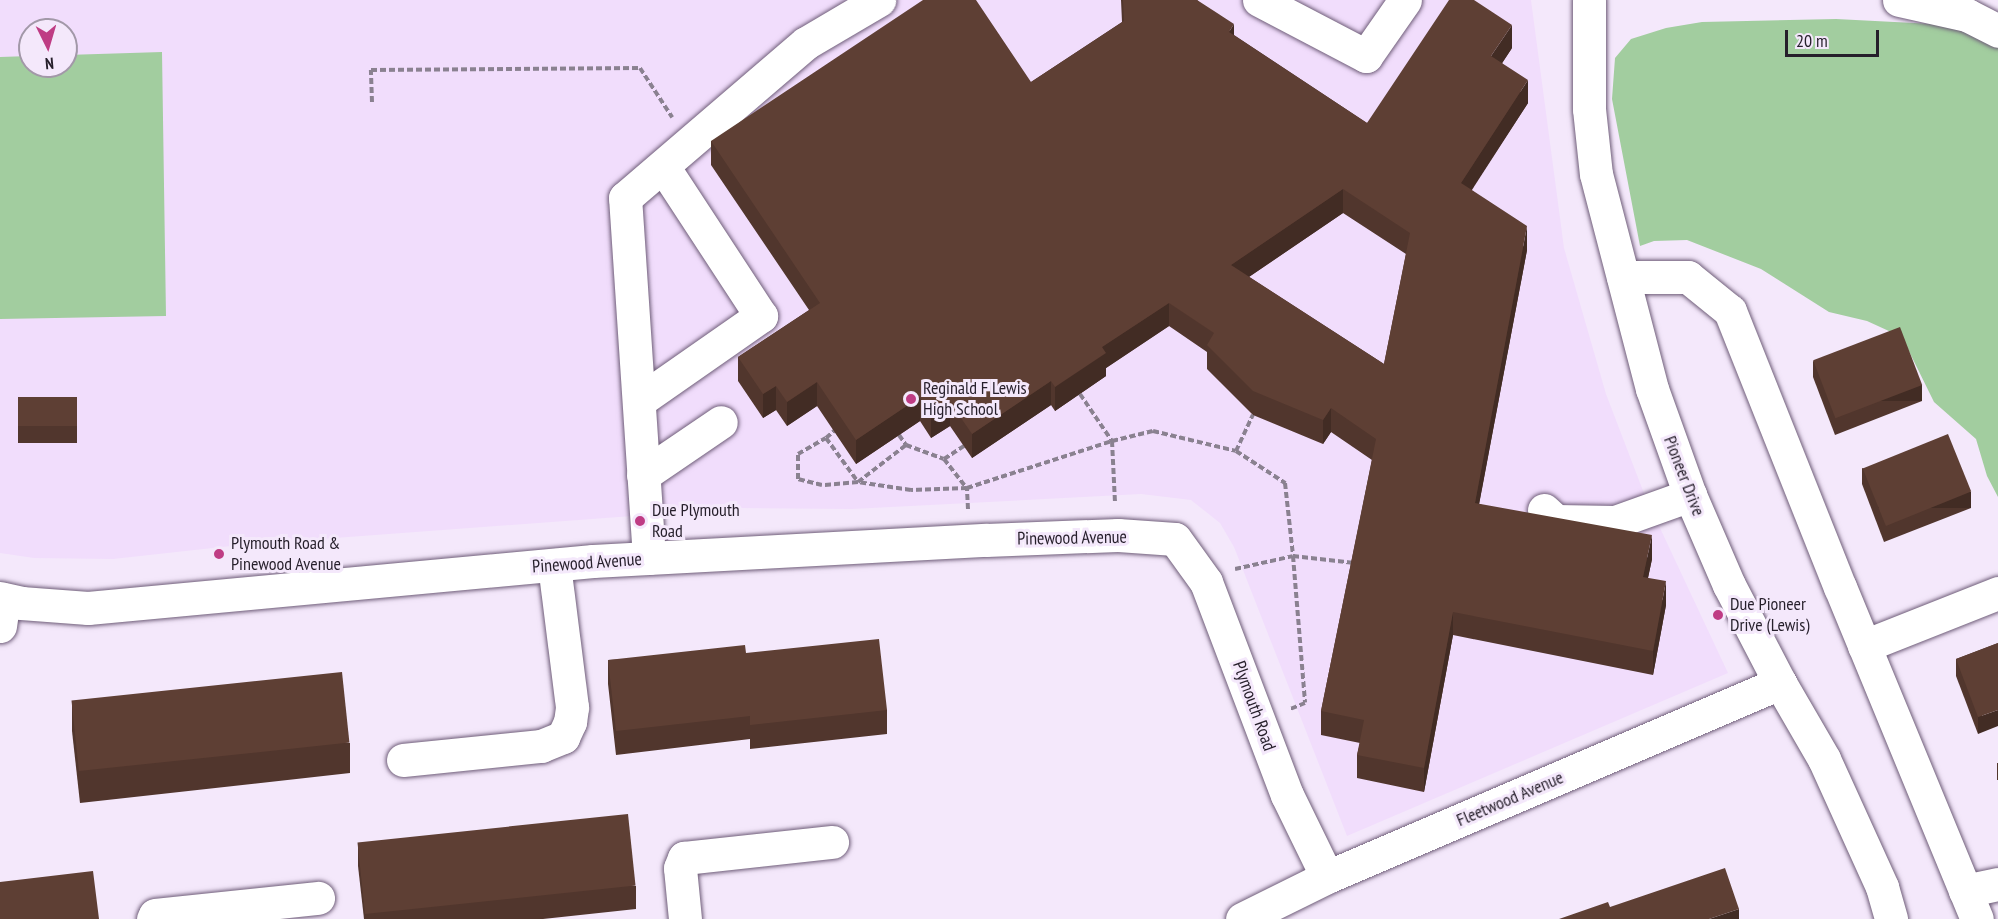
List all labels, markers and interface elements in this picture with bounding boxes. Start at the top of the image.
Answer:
north arrow [18,18,78,78]
scale bar [1788,18,1882,56]
text: 20 m [1796,29,1828,52]
text: N [44,54,55,74]
place label: Reginald F Lewis High School [923,378,1027,420]
marker: Reginald F Lewis High School [904,392,918,406]
street label: Pioneer Drive [1659,433,1709,519]
place label: Due Plymouth Road [652,500,740,542]
marker: Due Plymouth Road [633,514,647,528]
street label: Pinewood Avenue [1017,526,1127,550]
place label: Plymouth Road & Pinewood Avenue [231,533,341,576]
marker: Plymouth Road & Pinewood Avenue [212,547,226,561]
street label: Pinewood Avenue [531,548,643,578]
place label: Due Pioneer Drive (Lewis) [1730,594,1809,636]
marker: Due Pioneer Drive (Lewis) [1711,608,1725,622]
street label: Plymouth Road [1228,658,1280,754]
street label: Fleetwood Avenue [1453,767,1567,831]

